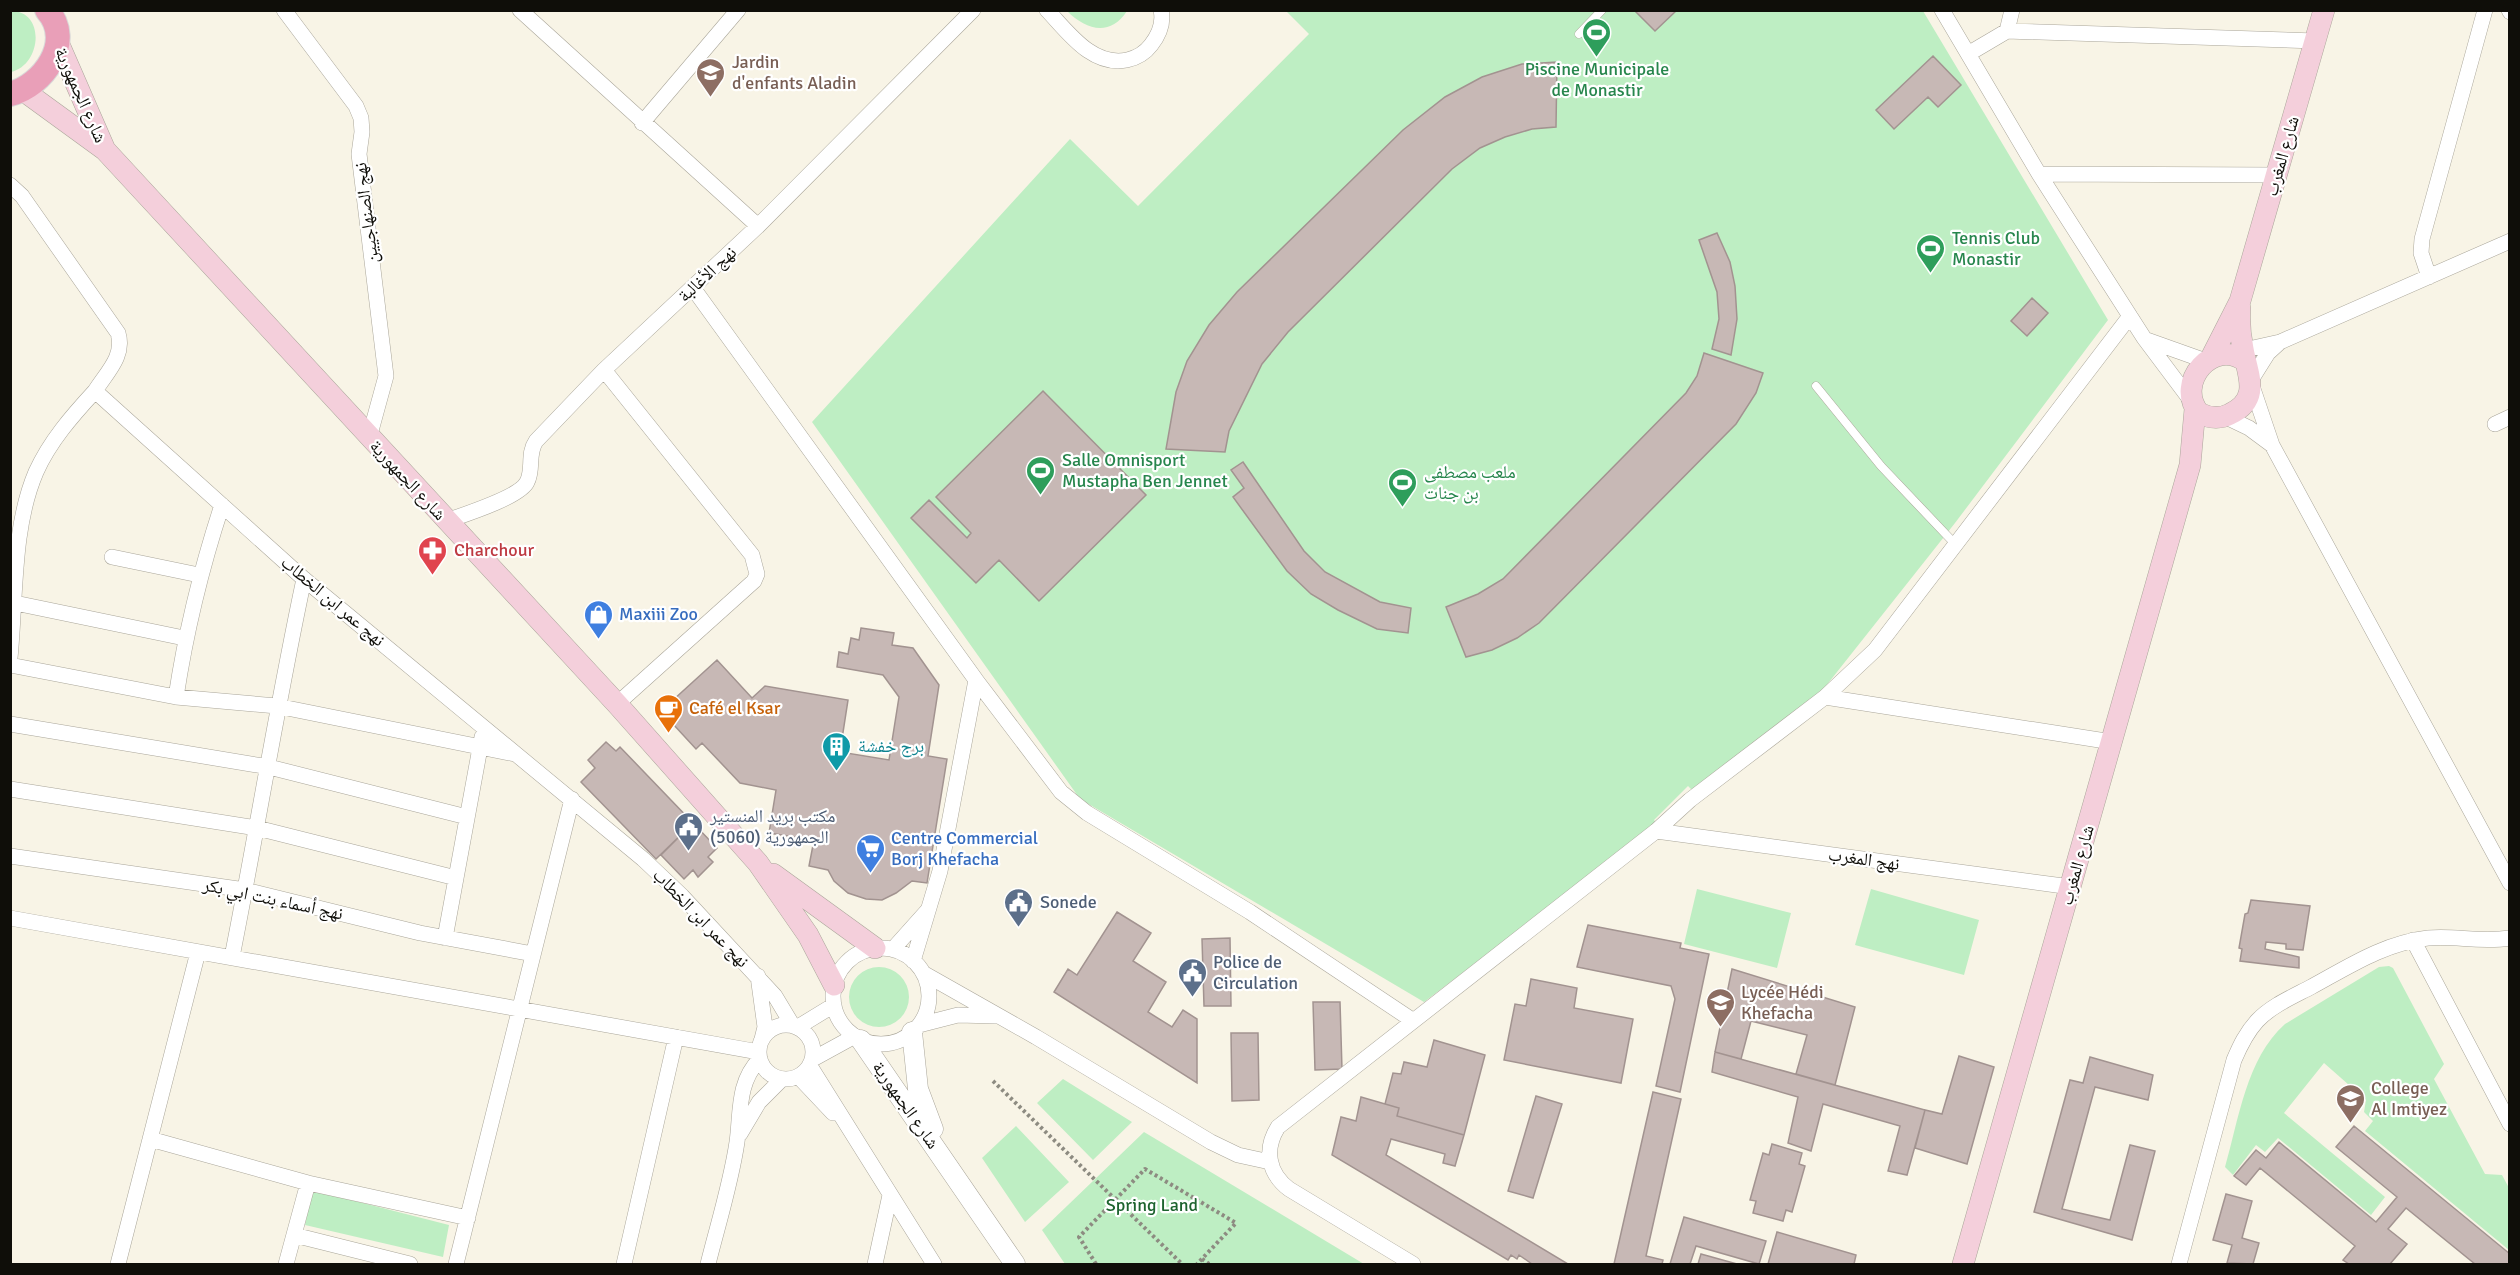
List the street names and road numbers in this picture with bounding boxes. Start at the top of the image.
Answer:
street label: شارع الجمهورية [50,44,112,146]
street label: شارع المغرب [2260,113,2304,199]
street label: نهج الصنهاجيين [349,161,384,265]
street label: نهج الأغالبة [673,241,742,307]
street label: شارع الجمهورية [365,435,451,525]
street label: نهج عمر ابن الخطاب [276,551,390,652]
street label: شارع المغرب [2055,822,2099,908]
street label: نهج المغرب [1827,843,1901,876]
street label: نهج عمر ابن الخطاب [648,864,754,973]
street label: نهج أسماء بنت ابي بكر [199,873,345,928]
street label: شارع الجمهورية [868,1057,944,1153]

